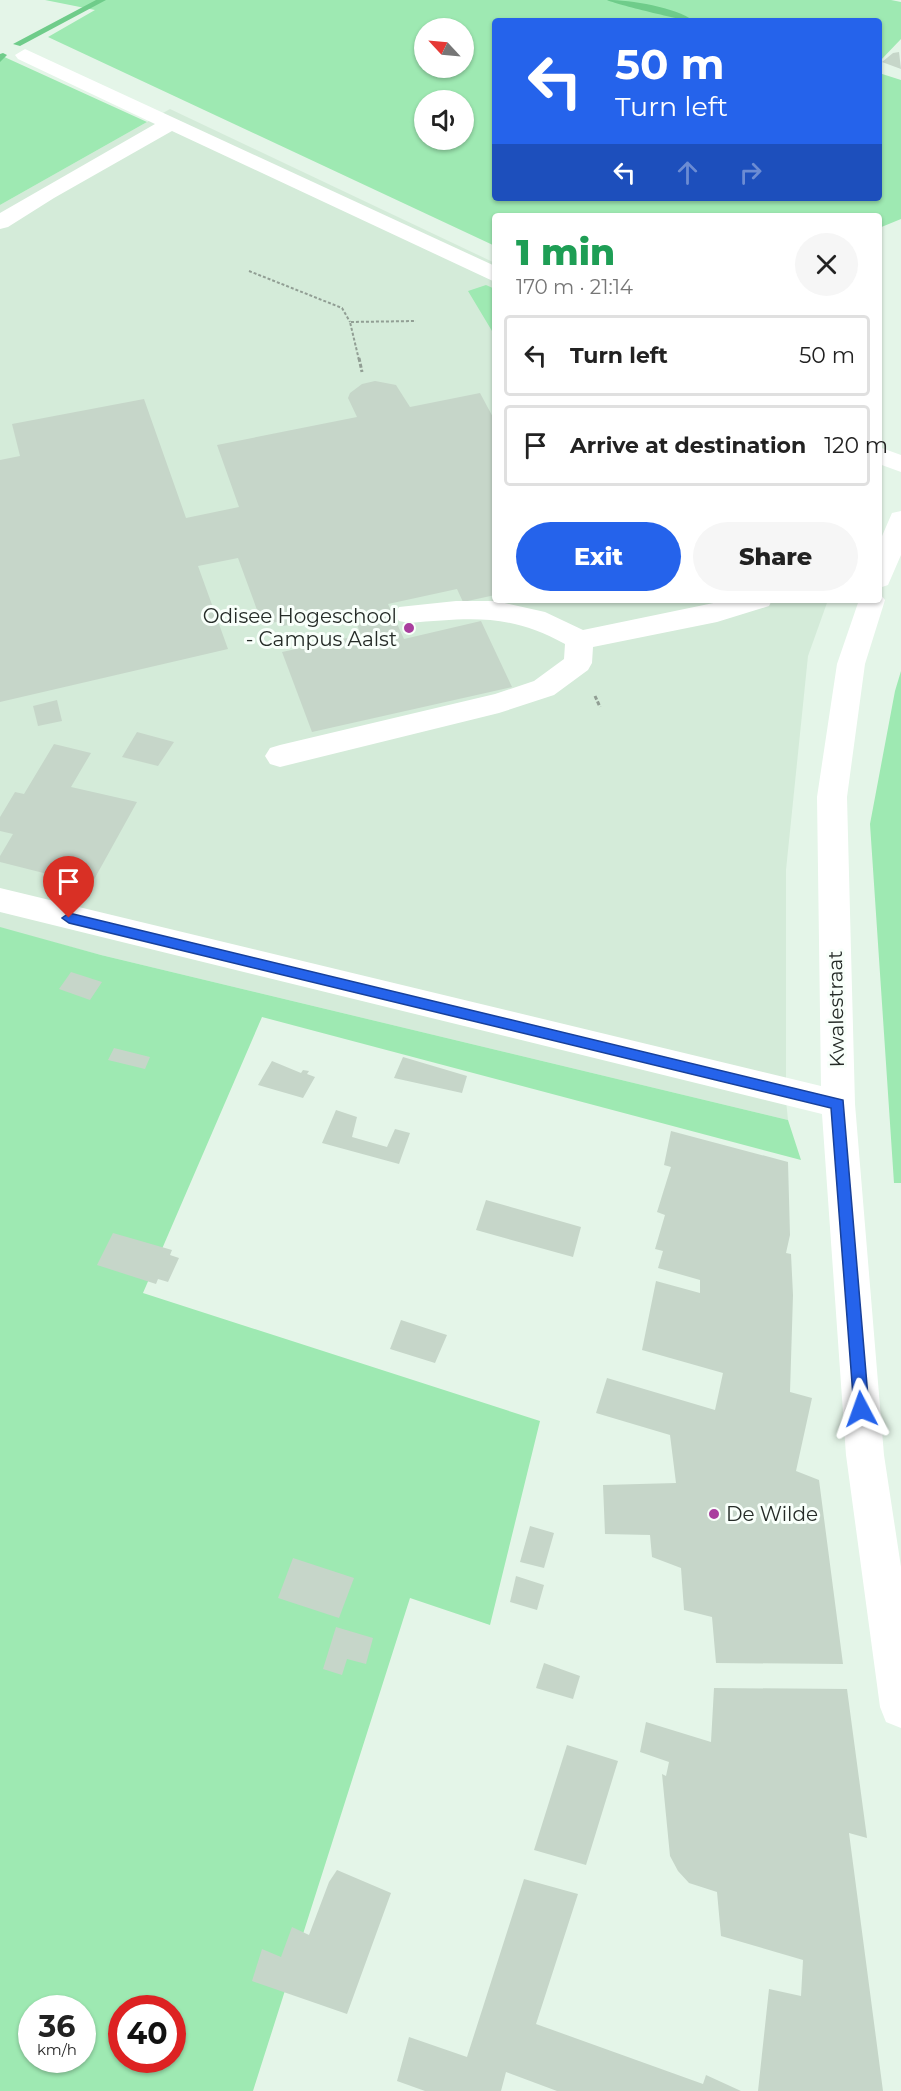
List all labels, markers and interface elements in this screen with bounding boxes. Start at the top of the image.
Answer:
north arrow [414,18,474,78]
map controls [414,18,474,150]
text: 50 m [615,38,724,90]
icon: left [516,42,594,120]
button: sound [414,90,474,150]
text: Turn left [615,90,728,123]
icon: left [608,156,641,189]
icon: ahead [671,156,704,189]
icon: right [734,156,767,189]
text: 1 min [516,230,615,274]
button: close [795,233,858,296]
text: 170 m · 21:14 [516,275,633,299]
icon: left [519,339,552,372]
text: Turn left [570,342,668,369]
text: 50 m [799,342,855,369]
icon: arrive [519,429,552,462]
text: Arrive at destination [570,432,806,459]
text: 120 m [824,432,888,459]
button: Exit [516,522,681,591]
button: Share [693,522,858,591]
place label: Odisee Hogeschool - Campus Aalst [203,604,397,651]
marker: Odisee Hogeschool - Campus Aalst [402,621,416,635]
pin [43,856,94,918]
icon: arrive [52,865,85,898]
street label: Kwalestraat [823,950,849,1068]
position arrow [829,1377,893,1441]
place label: De Wilde [726,1502,818,1526]
marker: De Wilde [707,1507,721,1521]
speed limit sign: 40 [108,1995,186,2073]
text: 36 [39,2008,75,2045]
text: km/h [37,2040,77,2059]

